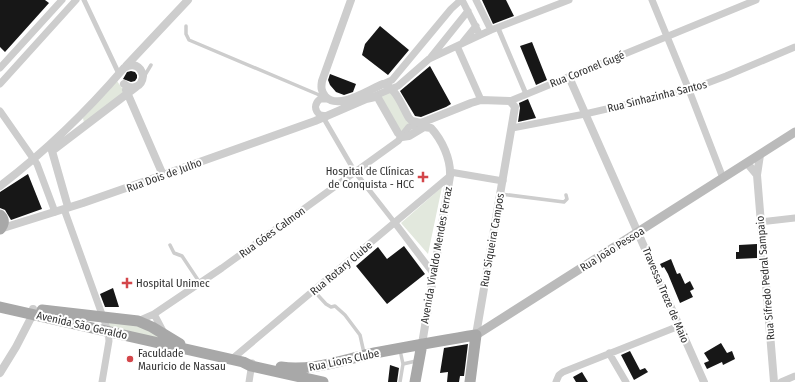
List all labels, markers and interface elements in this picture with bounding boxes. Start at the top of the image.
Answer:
street label: Rua Coronel Gugé [548,49,626,90]
street label: Rua Sinhazinha Santos [606,78,709,115]
street label: Rua Dois de Julho [125,156,204,195]
place label: Hospital de Clínicas de Conquista - HCC [326,165,414,191]
marker: Hospital de Clínicas de Conquista - HCC [417,171,429,183]
street label: Avenida Vivaldo Mendes Ferraz [418,185,455,324]
street label: Rua Siqueira Campos [478,192,507,288]
street label: Rua Góes Calmon [237,204,308,261]
street label: Rua Sifredo Pedral Sampaio [754,215,777,341]
street label: Rua João Pessoa [578,224,647,274]
street label: Rua Rotary Clube [308,239,375,298]
street label: Travessa Treze de Maio [640,245,692,345]
marker: Hospital Unimec [121,277,133,289]
place label: Hospital Unimec [136,277,210,290]
street label: Avenida São Geraldo [35,309,129,342]
place label: Faculdade Mauricio de Nassau [138,347,226,373]
street label: Rua Lions Clube [308,347,381,374]
marker: Faculdade Mauricio de Nassau [125,354,135,364]

